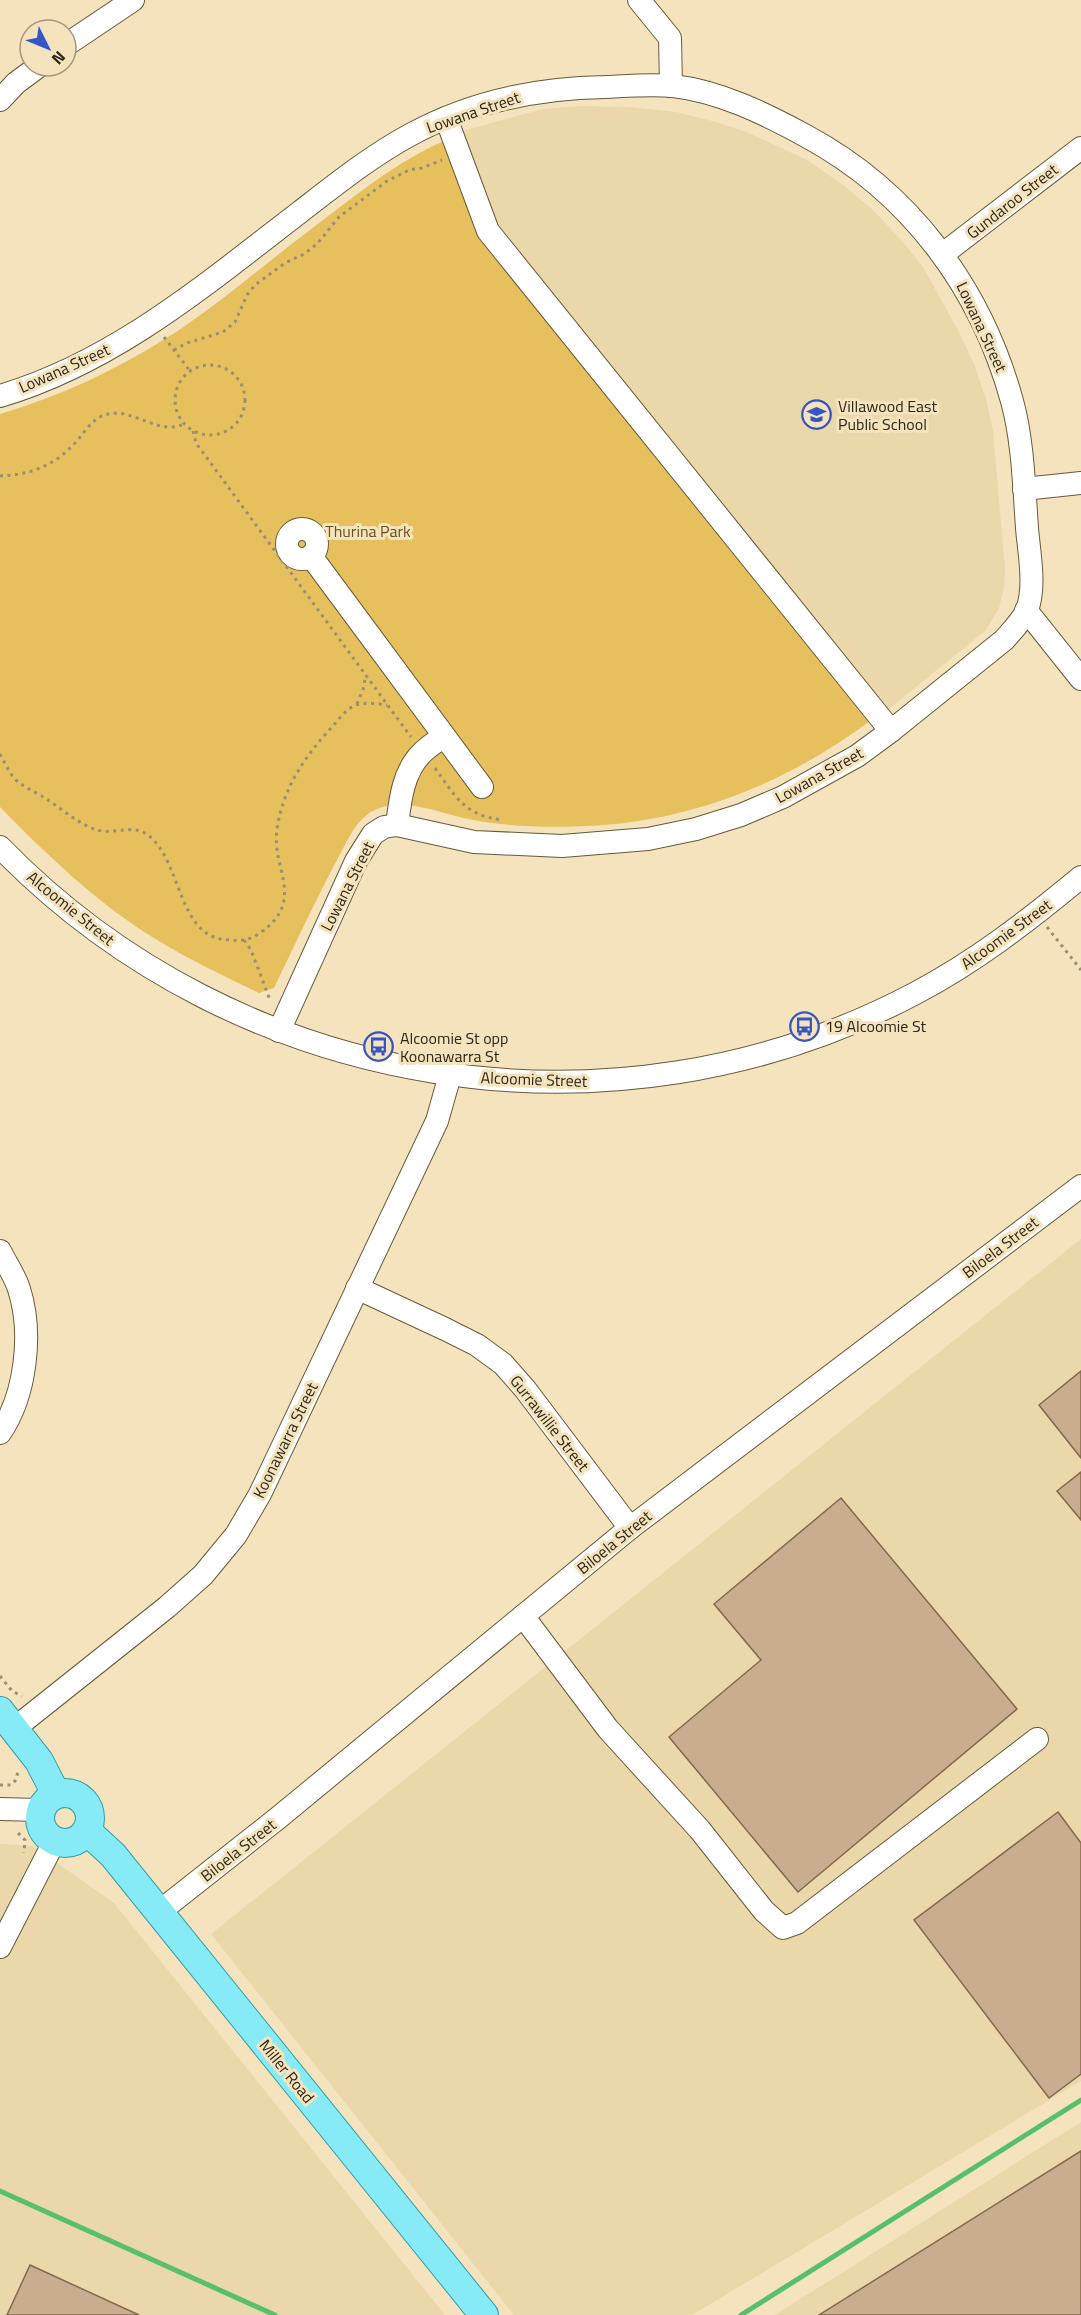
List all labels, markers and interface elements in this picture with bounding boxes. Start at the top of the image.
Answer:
north arrow [18,18,78,78]
text: N [46,46,72,70]
street label: Lowana Street [423,85,523,139]
street label: Gundaroo Street [961,157,1063,244]
street label: Lowana Street [951,278,1014,377]
street label: Lowana Street [15,337,114,399]
place label: Villawood East Public School [838,394,938,436]
school or university icon: Villawood East Public School [801,399,833,431]
park label: Thurina Park [325,519,411,543]
street label: Lowana Street [771,741,868,809]
street label: Lowana Street [314,837,380,935]
street label: Alcoomie Street [22,865,120,951]
street label: Alcoomie Street [956,893,1057,975]
bus stop icon: 19 Alcoomie St [788,1010,820,1042]
place label: 19 Alcoomie St [825,1014,926,1038]
place label: Alcoomie St opp Koonawarra St [400,1026,508,1068]
bus stop icon: Alcoomie St opp Koonawarra St [363,1031,395,1063]
street label: Alcoomie Street [480,1065,588,1093]
street label: Biloela Street [957,1210,1043,1284]
street label: Gurrawillie Street [505,1370,596,1477]
street label: Koonawarra Street [247,1378,324,1502]
street label: Biloela Street [571,1504,657,1580]
street label: Biloela Street [195,1813,281,1887]
street label: Miller Road [254,2034,320,2108]

